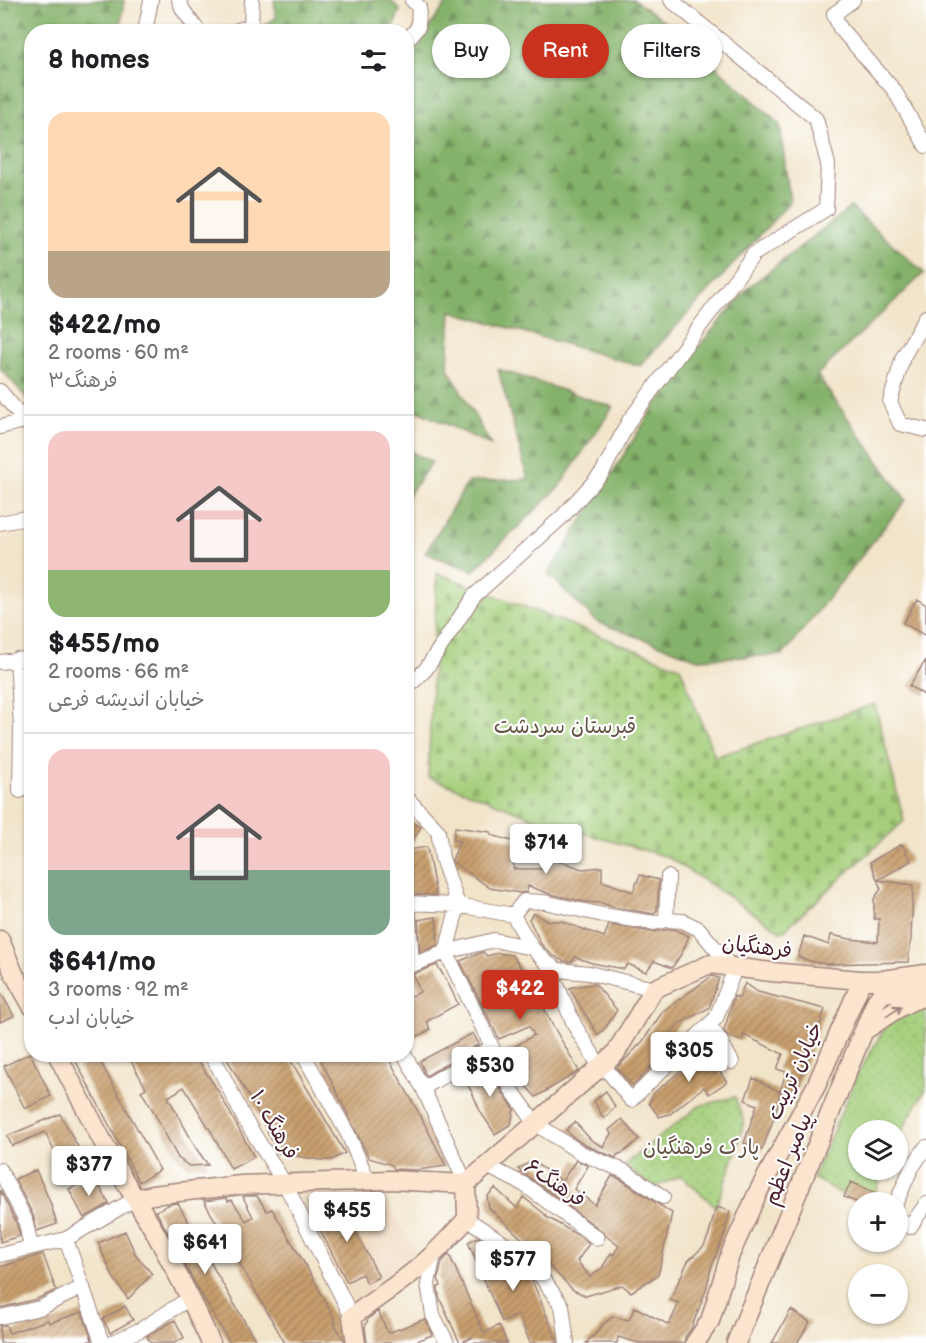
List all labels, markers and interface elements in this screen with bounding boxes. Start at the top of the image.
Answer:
chip: Buy [432,24,510,78]
chip: Rent [522,24,609,78]
chip: Filters [621,24,722,78]
icon: filters [357,44,390,77]
text: 8 homes [48,45,150,76]
icon: home [165,151,273,259]
text: $422/mo [48,310,161,341]
text: 2 rooms · 60 m² [48,341,189,365]
text: فرهنگ۳ [48,369,118,393]
icon: home [165,470,273,578]
text: $455/mo [48,629,160,660]
text: 2 rooms · 66 m² [48,660,189,684]
text: خیابان اندیشه فرعی [48,688,205,712]
park label: قبرستان سردشت [494,714,636,739]
icon: home [165,788,273,896]
pin: $714 [510,824,582,875]
text: $714 [524,831,568,855]
street label: فرهنگیان [721,930,793,964]
text: $641/mo [48,947,156,978]
pin: $422 [484,970,556,1021]
text: $422 [496,977,544,1001]
text: 3 rooms · 92 m² [48,978,189,1002]
one-way arrow [885,1005,902,1017]
text: خیابان ادب [48,1006,135,1030]
street label: خیابان تربیت [761,1018,829,1124]
pin: $305 [653,1032,725,1083]
text: $305 [665,1039,713,1063]
pin: $530 [454,1047,526,1098]
text: $530 [466,1054,514,1078]
street label: فرهنگ ۱۰ [244,1086,304,1164]
street label: پیامبر اعظم [758,1109,821,1210]
map controls [848,1120,908,1324]
button: layers [848,1120,908,1180]
park label: پارک فرهنگیان [643,1135,759,1160]
pin: $377 [53,1146,125,1197]
text: $377 [66,1153,112,1177]
street label: فرهنگ۶ [520,1153,590,1213]
pin: $455 [311,1192,383,1243]
button: + [848,1192,908,1252]
text: $455 [323,1199,371,1223]
pin: $641 [169,1224,241,1275]
text: $641 [182,1231,228,1255]
pin: $577 [477,1241,549,1292]
text: $577 [490,1248,536,1272]
button: − [848,1264,908,1324]

